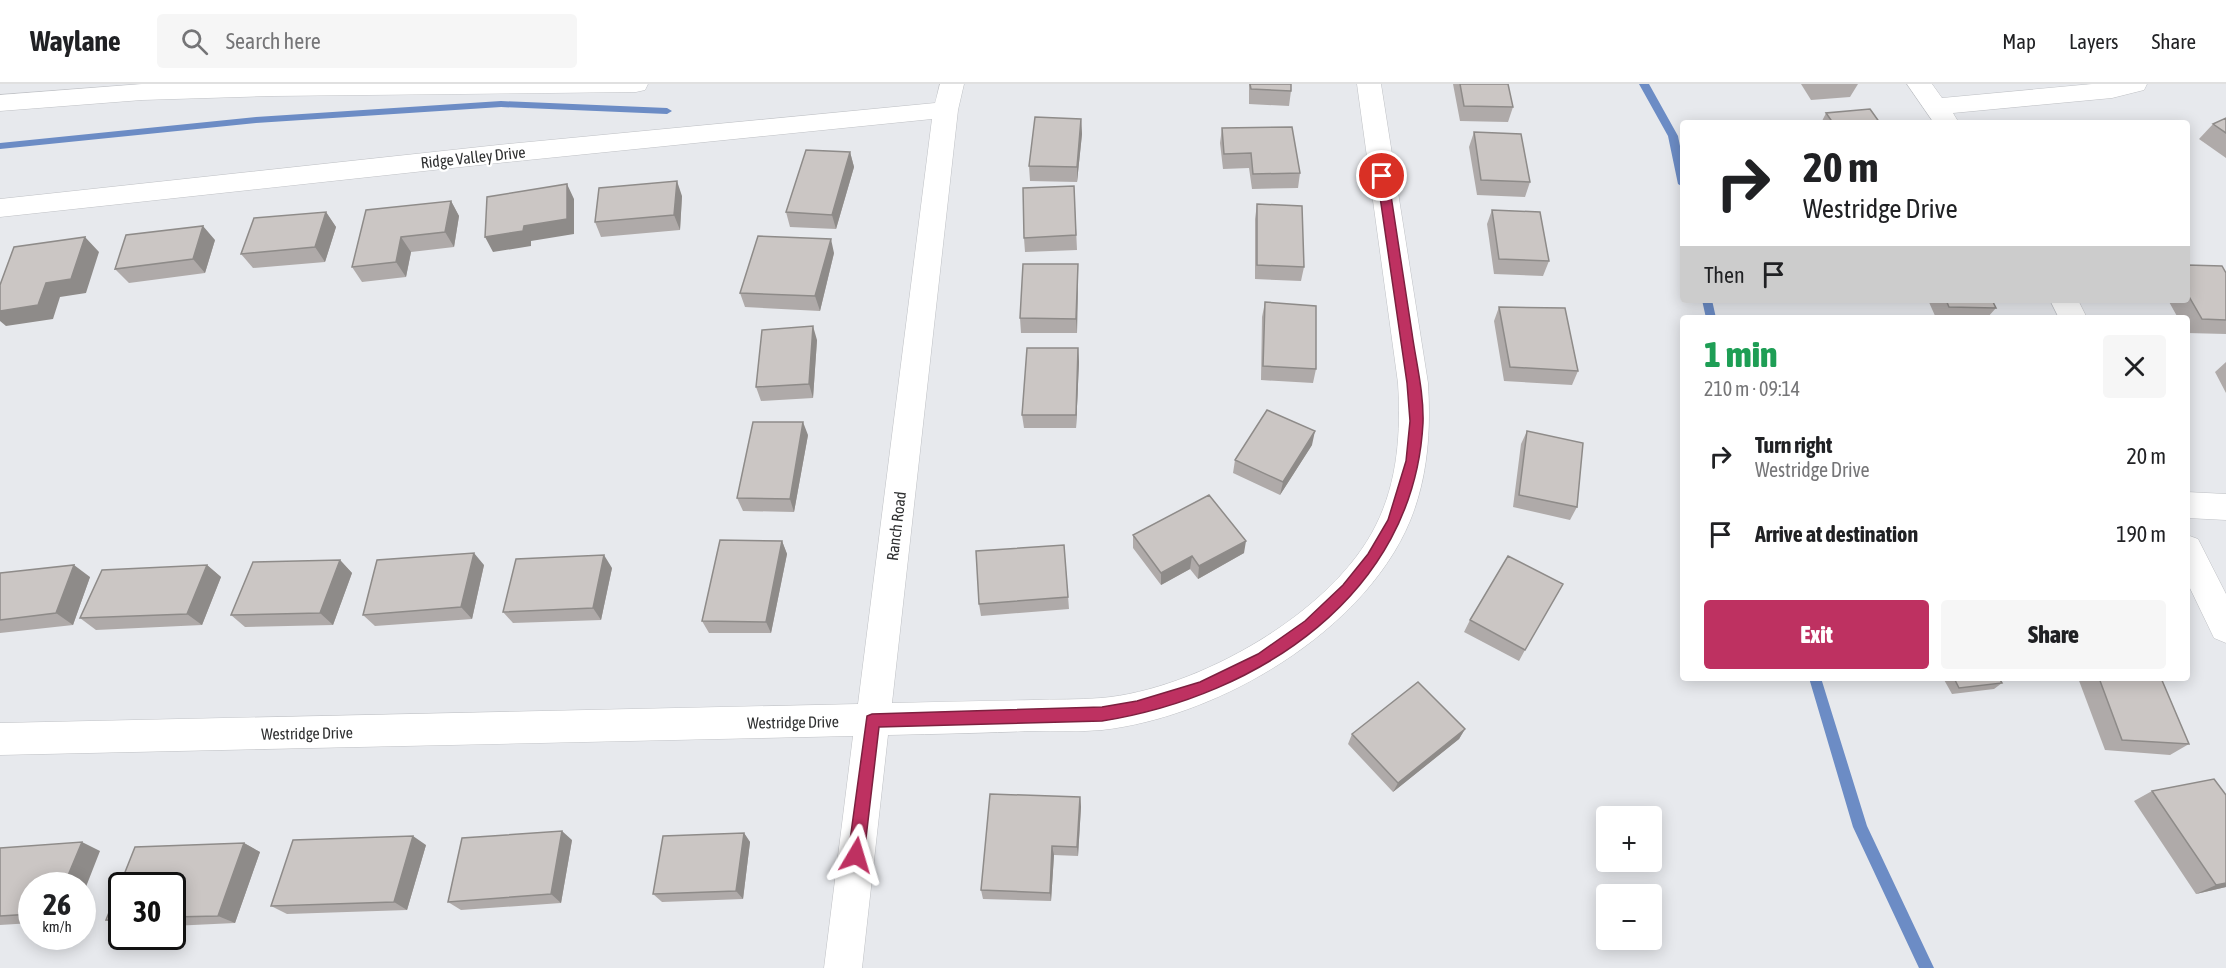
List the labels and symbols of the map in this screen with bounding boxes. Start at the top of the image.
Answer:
street label: Ridge Valley Drive [420,143,526,172]
pin [1356,150,1407,201]
street label: Ranch Road [883,490,909,562]
street label: Westridge Drive [747,712,839,733]
street label: Westridge Drive [261,723,353,744]
position arrow [824,823,888,887]
speed limit sign: 30 [108,872,186,950]

